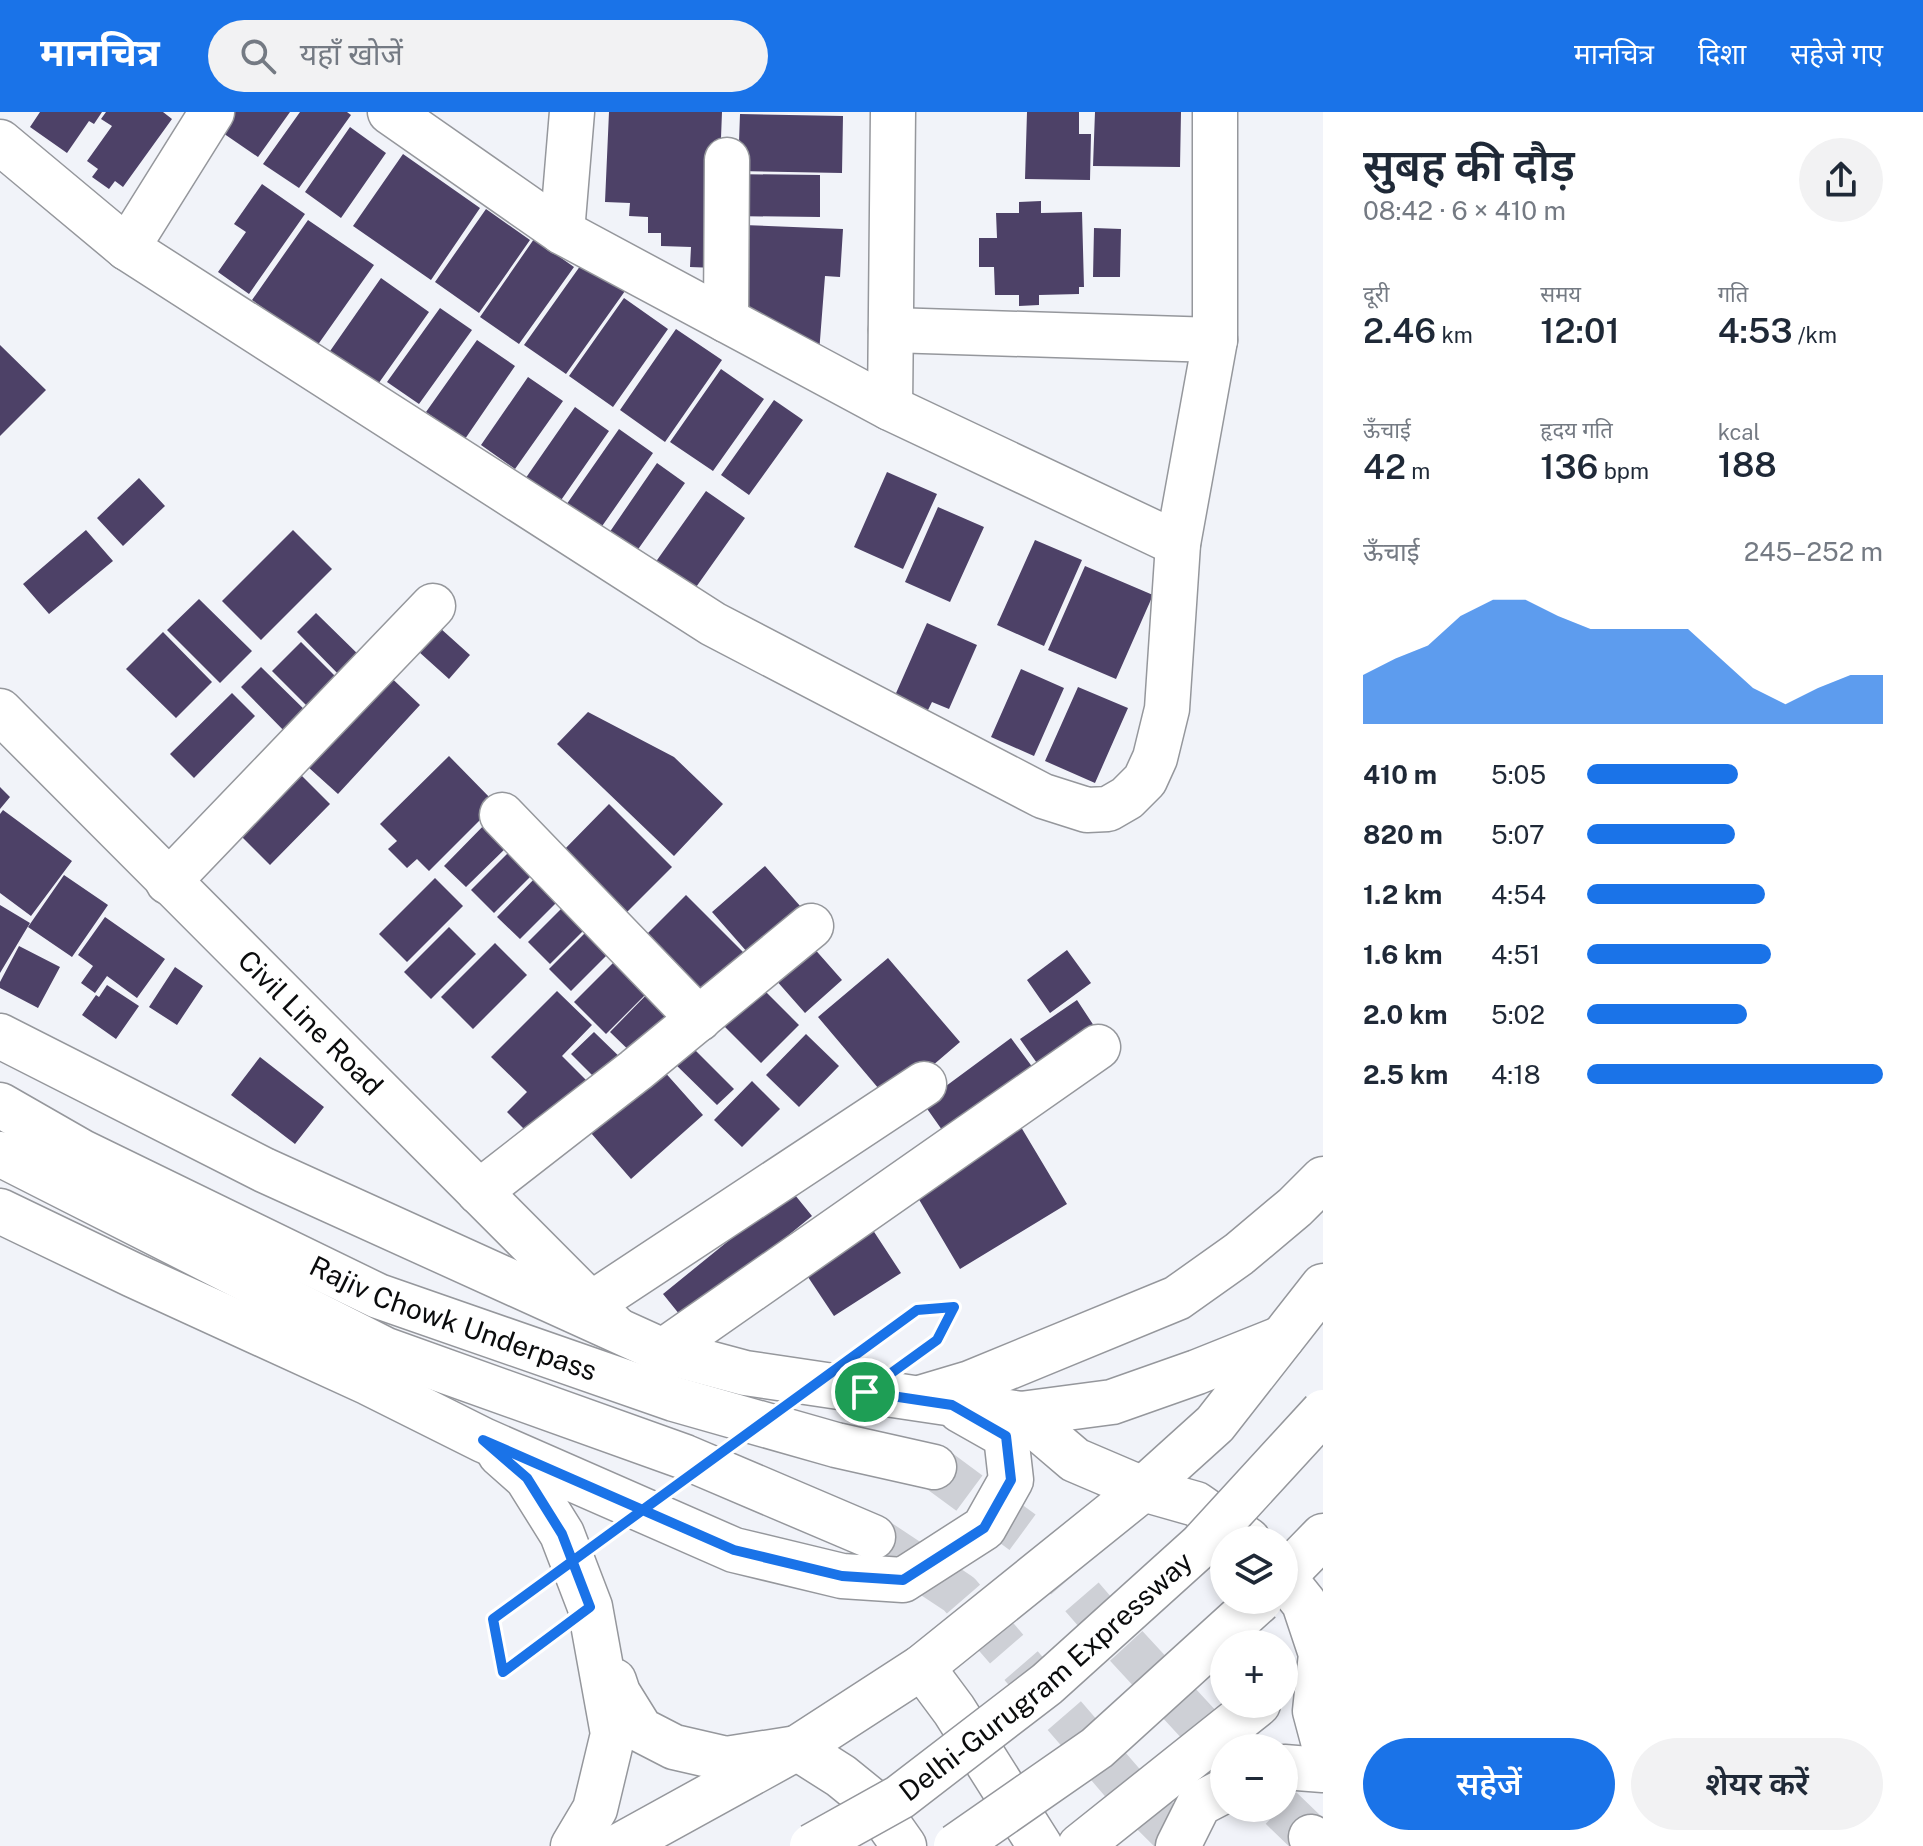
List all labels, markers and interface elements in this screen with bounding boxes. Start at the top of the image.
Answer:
search box [208,20,768,92]
text: मानचित्र [40,30,160,75]
icon: search [236,34,280,78]
text: यहाँ खोजें [300,36,403,72]
text: मानचित्र [1574,37,1654,70]
text: दिशा [1698,37,1746,70]
text: सहेजे गए [1790,37,1883,70]
button: share [1799,138,1883,222]
text: सुबह की दौड़ [1363,139,1575,191]
text: 08:42 · 6 × 410 m [1363,195,1566,226]
text: दूरी [1363,281,1389,307]
text: समय [1540,281,1581,307]
text: गति [1718,281,1748,307]
text: 2.46 [1363,311,1436,351]
text: 12:01 [1540,311,1620,351]
text: 4:53 [1718,311,1793,351]
text: km [1436,322,1473,348]
text: /km [1793,322,1837,348]
text: ऊँचाई [1363,417,1411,443]
text: हृदय गति [1540,417,1613,443]
text: kcal [1718,419,1760,445]
text: 188 [1718,445,1777,485]
text: 42 [1363,447,1406,487]
text: 136 [1540,447,1598,487]
text: m [1406,458,1430,484]
text: bpm [1598,458,1649,484]
text: ऊँचाई [1363,536,1419,567]
text: 245–252 m [1744,536,1883,567]
text: 410 m [1363,759,1437,790]
text: 5:05 [1491,759,1546,790]
text: 820 m [1363,819,1443,850]
text: 5:07 [1491,819,1545,850]
text: 1.2 km [1363,879,1442,910]
text: 4:54 [1491,879,1546,910]
text: 1.6 km [1363,939,1443,970]
text: 4:51 [1491,939,1540,970]
street label: Civil Line Road [232,943,390,1102]
text: 2.0 km [1363,999,1448,1030]
text: 5:02 [1491,999,1545,1030]
text: 2.5 km [1363,1059,1448,1090]
text: 4:18 [1491,1059,1541,1090]
street label: Rajiv Chowk Underpass [305,1248,601,1387]
pin [831,1358,899,1426]
icon: arrive [843,1370,887,1414]
map controls [1210,1526,1298,1822]
button: layers [1210,1526,1298,1614]
street label: Delhi-Gurugram Expressway [892,1544,1199,1808]
button: + [1210,1630,1298,1718]
button: − [1210,1734,1298,1822]
button: सहेजें [1363,1738,1615,1830]
button: शेयर करें [1631,1738,1883,1830]

